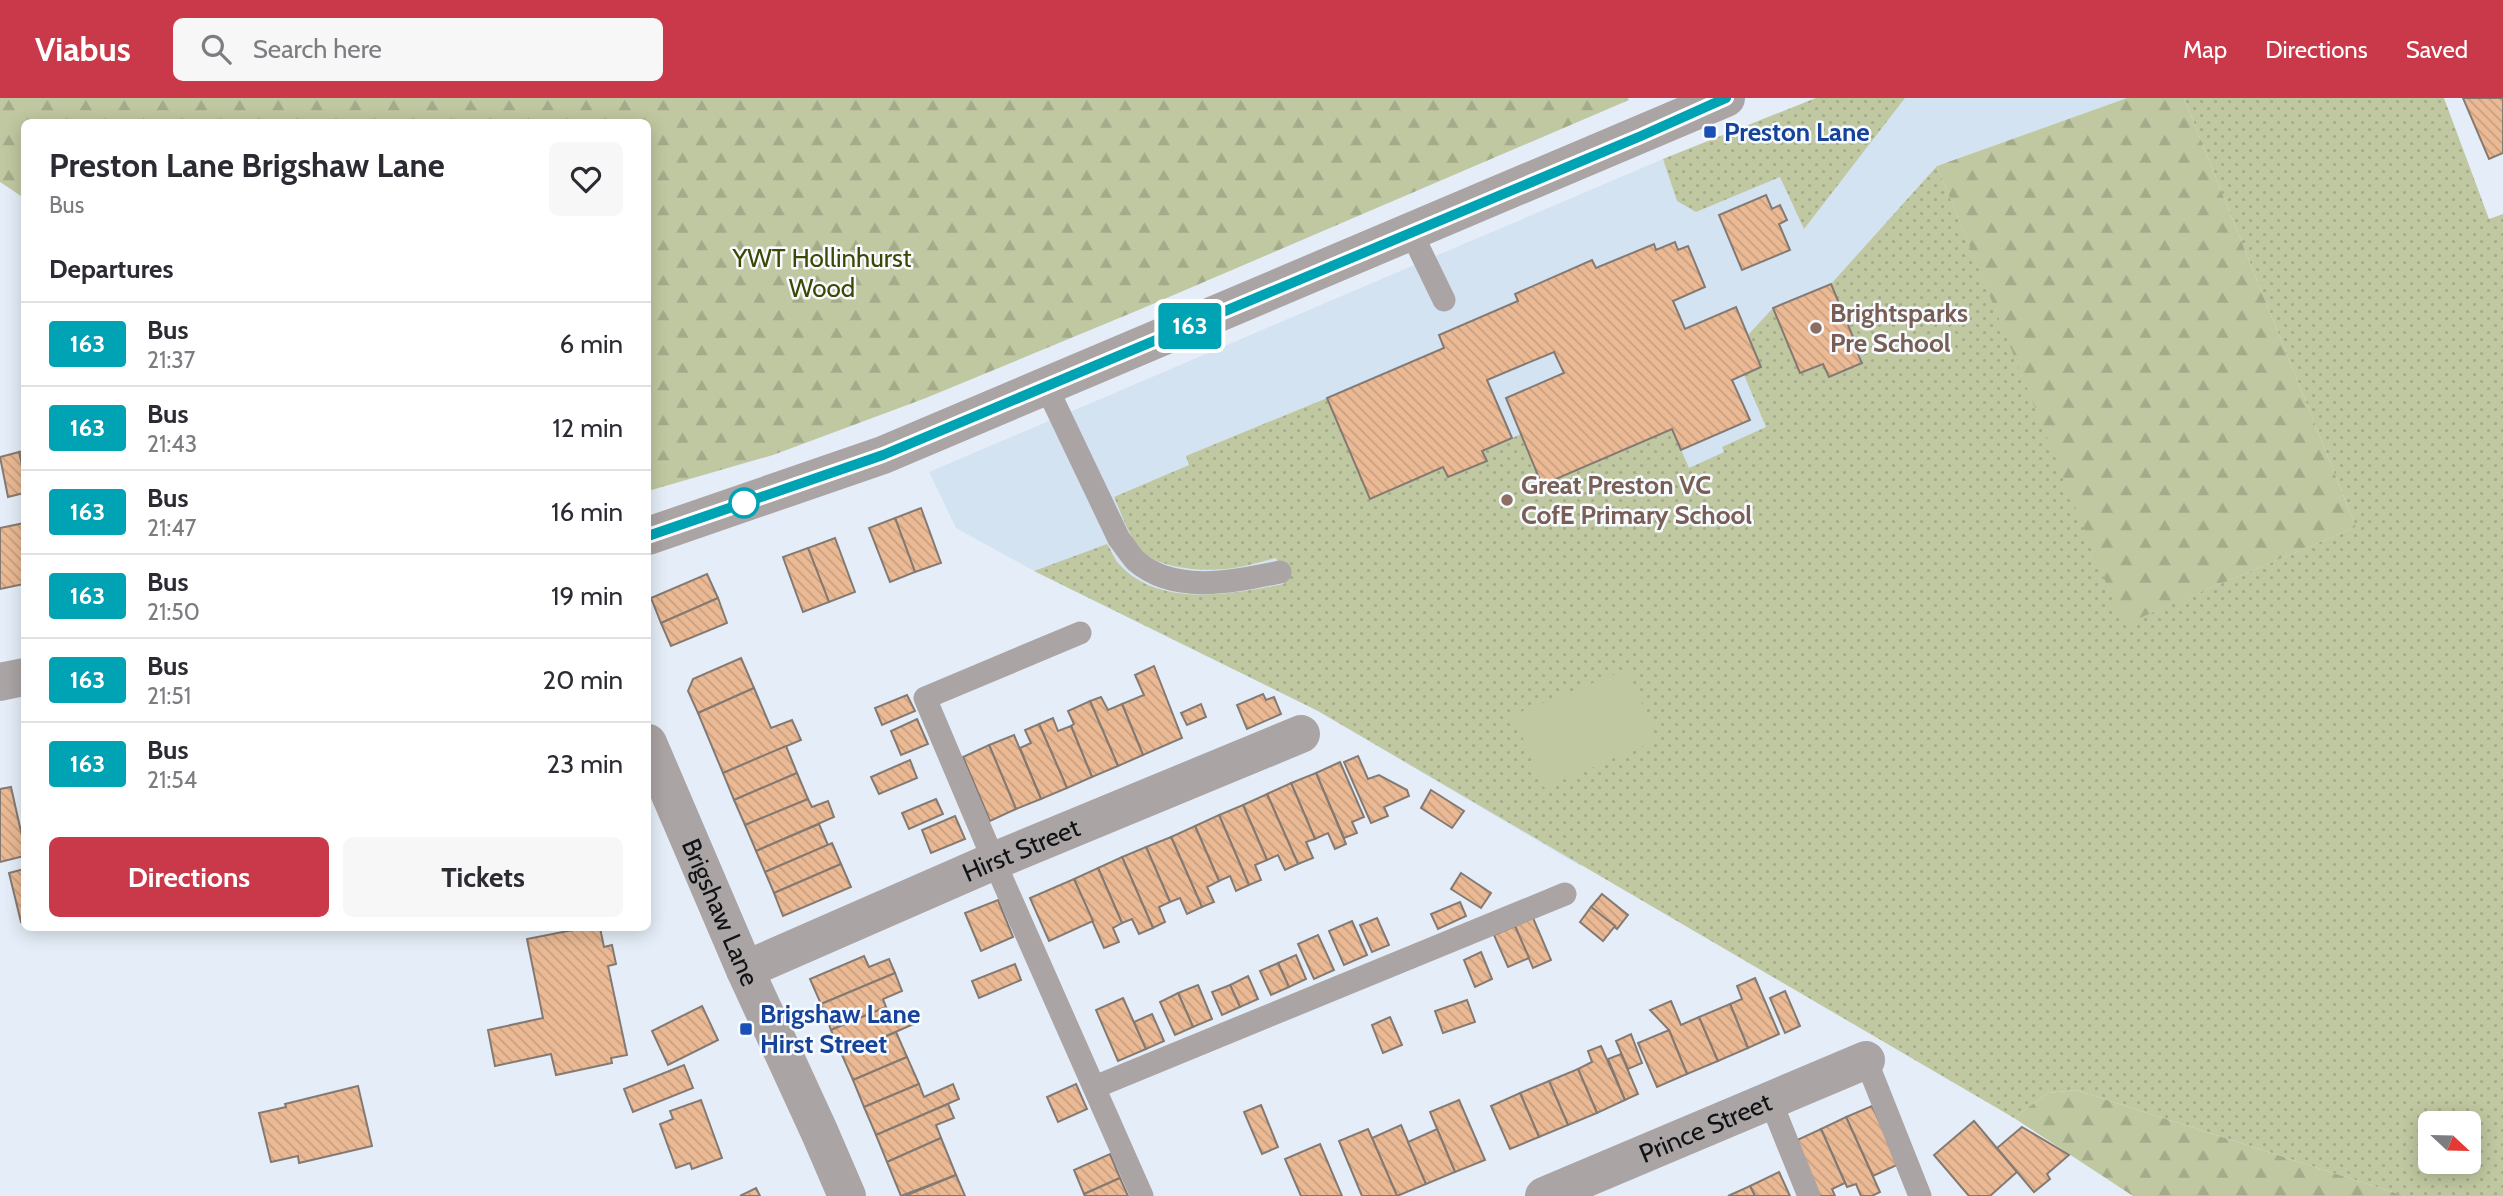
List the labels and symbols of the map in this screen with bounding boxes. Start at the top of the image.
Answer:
place label: Preston Lane [1724,116,1870,148]
marker: Preston Lane [1702,124,1718,140]
park label: YWT Hollinhurst Wood [731,242,912,304]
place label: Brightsparks Pre School [1830,297,1968,359]
line badge: 163 [1150,303,1230,349]
marker: Brightsparks Pre School [1808,320,1824,336]
place label: Great Preston VC CofE Primary School [1521,469,1752,531]
unlabelled marker [729,488,759,518]
marker: Great Preston VC CofE Primary School [1499,492,1515,508]
street label: Hirst Street [957,811,1085,889]
street label: Brigshaw Lane [675,834,766,991]
place label: Brigshaw Lane Hirst Street [760,998,920,1060]
marker: Brigshaw Lane Hirst Street [738,1021,754,1037]
street label: Prince Street [1634,1086,1776,1170]
north arrow [2418,1111,2482,1174]

